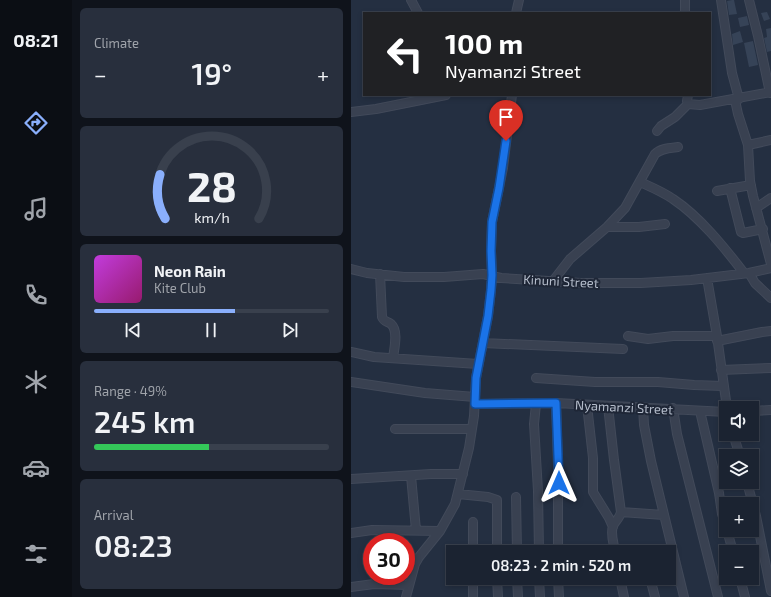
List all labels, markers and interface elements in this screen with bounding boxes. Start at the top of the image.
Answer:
text: 100 m [445,26,523,60]
icon: left [379,28,431,80]
text: 08:21 [13,29,59,51]
text: Climate [94,35,139,51]
text: 19° [192,55,232,91]
text: Nyamanzi Street [445,60,581,82]
text: − [94,61,107,87]
text: + [317,61,329,87]
pin [489,100,523,141]
icon: arrive [495,106,517,128]
icon: directions [22,109,50,137]
text: 28 [186,159,237,209]
icon: music [22,195,50,223]
text: km/h [194,208,229,225]
text: Neon Rain [154,262,226,280]
street label: Kinuni Street [523,271,599,291]
text: Kite Club [154,280,206,296]
icon: phone [22,281,50,309]
icon: previous [122,319,144,341]
icon: pause [200,319,222,341]
icon: next [279,319,301,341]
icon: climate [22,368,50,396]
text: Range · 49% [94,383,167,399]
street label: Nyamanzi Street [575,396,673,418]
map controls [719,401,759,585]
button: sound [719,401,759,441]
text: 245 km [94,403,195,439]
button: layers [719,449,759,489]
icon: car [22,454,50,482]
position arrow [538,462,580,504]
button: + [719,497,759,537]
text: Arrival [94,507,134,523]
text: 08:23 [94,527,173,563]
speed limit sign: 30 [363,533,415,585]
icon: filters [22,540,50,568]
button: − [719,545,759,585]
text: 08:23 · 2 min · 520 m [491,556,631,574]

